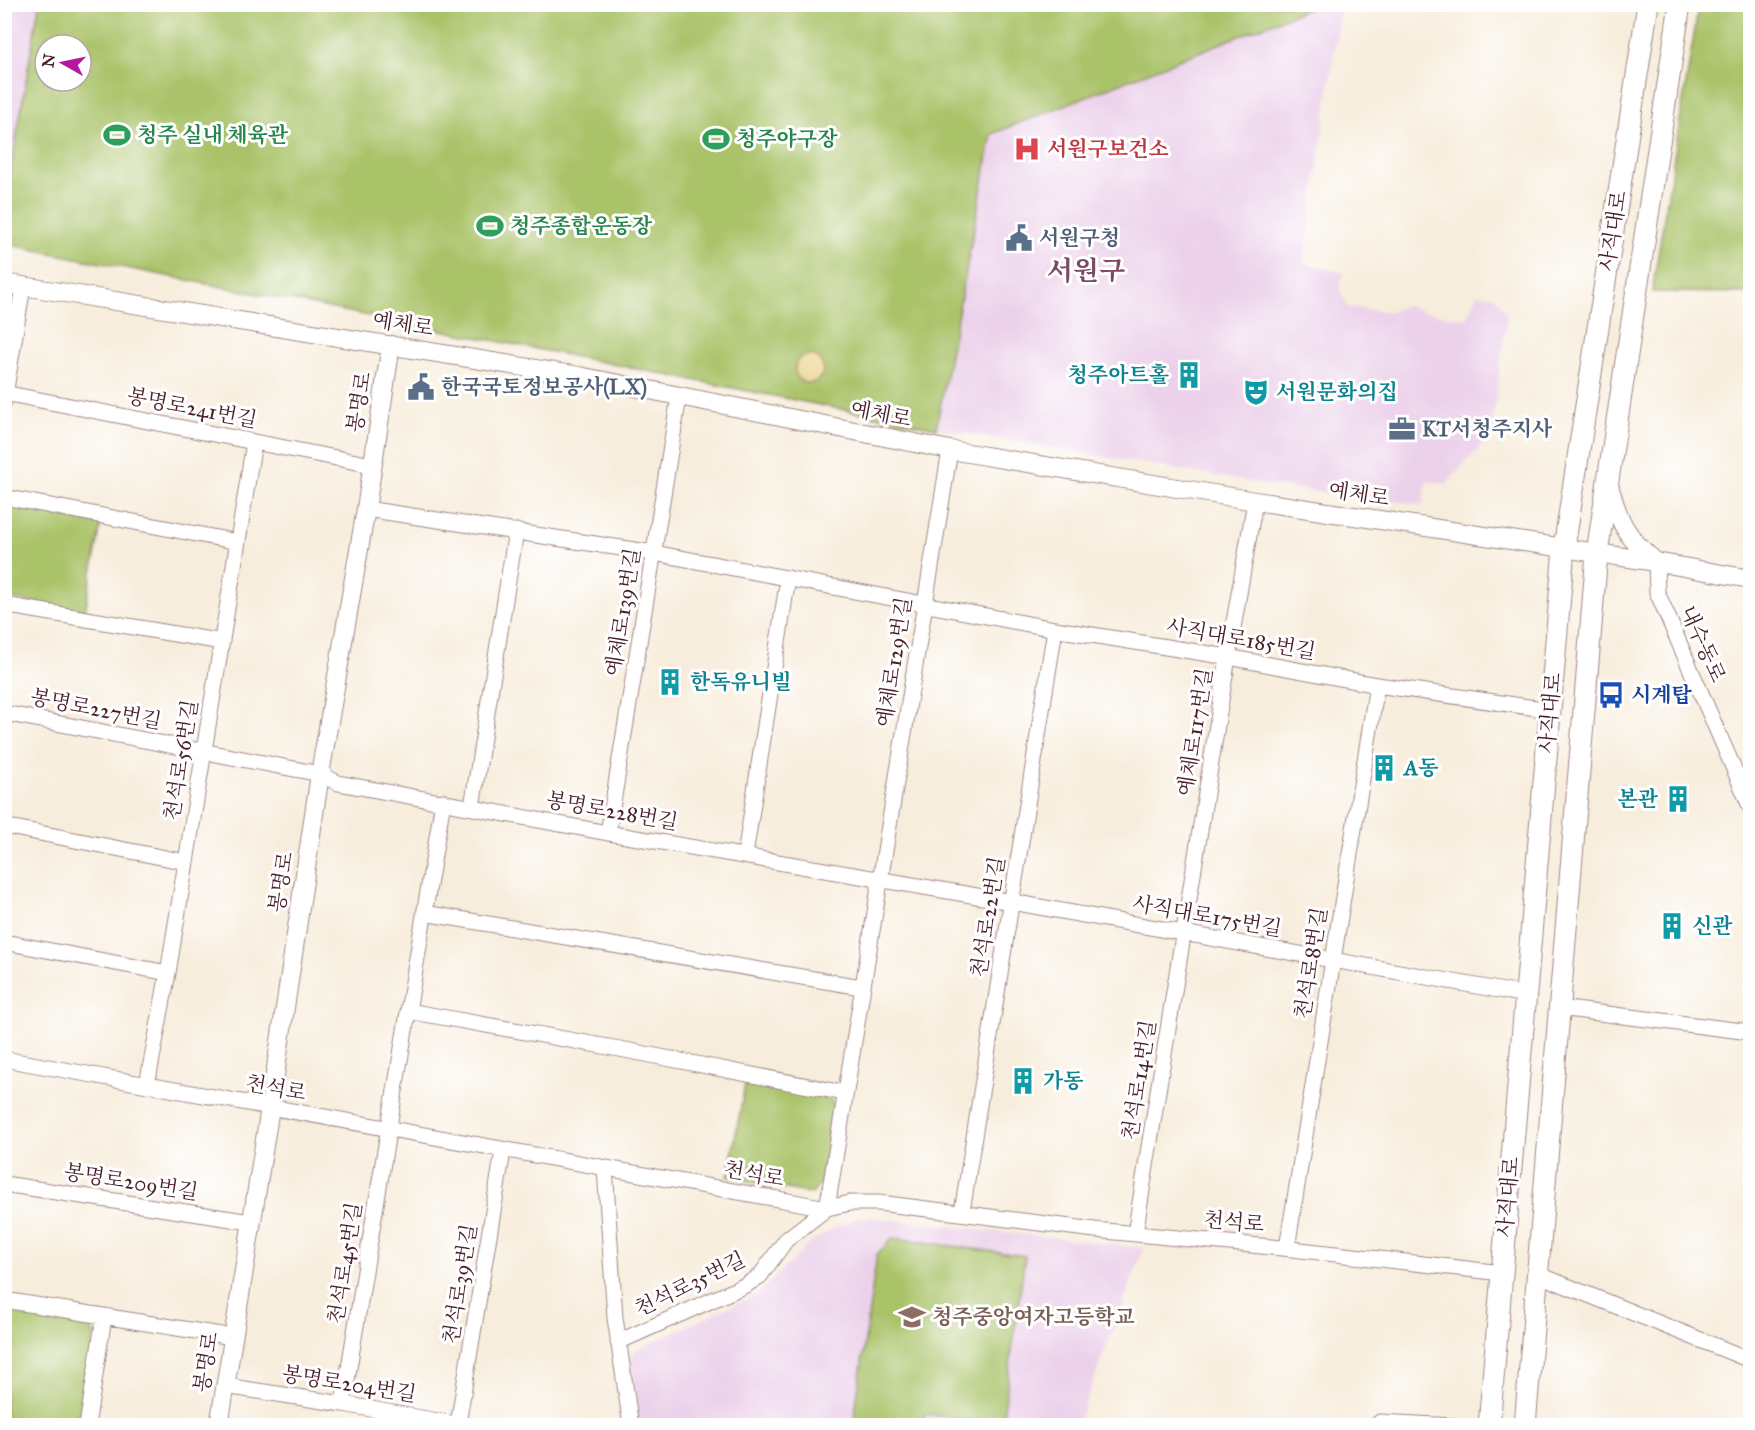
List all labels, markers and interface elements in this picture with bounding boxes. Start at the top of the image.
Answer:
north arrow [33,33,93,93]
text: N [38,52,59,69]
sports icon: 청주 실내 체육관 [102,120,132,150]
place label: 청주 실내 체육관 [137,122,289,148]
sports icon: 청주야구장 [701,124,731,154]
place label: 청주야구장 [736,126,838,152]
hospital icon: 서원구보건소 [1012,134,1042,164]
place label: 서원구보건소 [1047,136,1169,162]
street label: 사직대로 [1594,189,1632,273]
sports icon: 청주종합운동장 [475,211,505,241]
place label: 청주종합운동장 [510,213,653,239]
public building icon: 서원구청 [1004,223,1034,253]
place label: 서원구청 [1039,225,1120,251]
district label: 서원구 [1047,254,1125,287]
street label: 예체로 [371,306,435,342]
building icon: 청주아트홀 [1174,360,1204,390]
place label: 청주아트홀 [1068,362,1169,388]
street label: 봉명로 [341,370,377,434]
public building icon: 한국국토정보공사(LX) [406,372,436,402]
place label: 한국국토정보공사(LX) [441,374,647,400]
theatre icon: 서원문화의집 [1241,377,1271,407]
place label: 서원문화의집 [1276,379,1398,405]
street label: 봉명로241번길 [125,383,259,433]
street label: 예체로 [849,395,913,433]
office icon: KT서청주지사 [1387,414,1417,444]
place label: KT서청주지사 [1422,416,1553,442]
street label: 예체로 [1327,476,1391,512]
street label: 예체로139번길 [600,546,646,678]
street label: 예체로129번길 [871,595,917,729]
street label: 내수동로 [1675,602,1731,686]
street label: 사직대로185번길 [1164,613,1318,665]
street label: 예체로117번길 [1172,666,1218,798]
building icon: 한독유니빌 [655,667,685,697]
place label: 한독유니빌 [690,669,791,695]
street label: 사직대로 [1534,671,1566,755]
bus stop icon: 시계탑 [1596,680,1626,710]
place label: 시계탑 [1631,682,1693,708]
street label: 봉명로227번길 [28,684,164,734]
street label: 천석로56번길 [159,698,203,822]
building icon: A동 [1369,753,1399,783]
place label: A동 [1402,755,1438,781]
building icon: 본관 [1663,784,1693,814]
place label: 본관 [1617,786,1659,812]
street label: 봉명로228번길 [544,787,680,835]
street label: 봉명로 [263,850,299,914]
street label: 천석로22번길 [966,855,1010,979]
street label: 사직대로175번길 [1130,890,1284,942]
street label: 천석로8번길 [1289,905,1333,1021]
building icon: 신관 [1657,911,1687,941]
place label: 신관 [1692,913,1733,939]
street label: 천석로14번길 [1117,1018,1161,1142]
building icon: 가동 [1008,1066,1038,1096]
place label: 가동 [1043,1068,1084,1094]
street label: 천석로 [244,1070,308,1106]
street label: 사직대로 [1492,1155,1524,1239]
street label: 천석로 [722,1156,786,1192]
street label: 봉명로209번길 [62,1159,200,1205]
street label: 천석로45번길 [323,1200,367,1326]
street label: 천석로 [1203,1206,1265,1238]
street label: 천석로39번길 [438,1222,482,1346]
street label: 천석로35번길 [631,1246,749,1322]
school or university icon: 청주중앙여자고등학교 [897,1302,927,1332]
place label: 청주중앙여자고등학교 [932,1304,1135,1330]
street label: 봉명로 [188,1330,224,1394]
street label: 봉명로204번길 [280,1361,418,1407]

